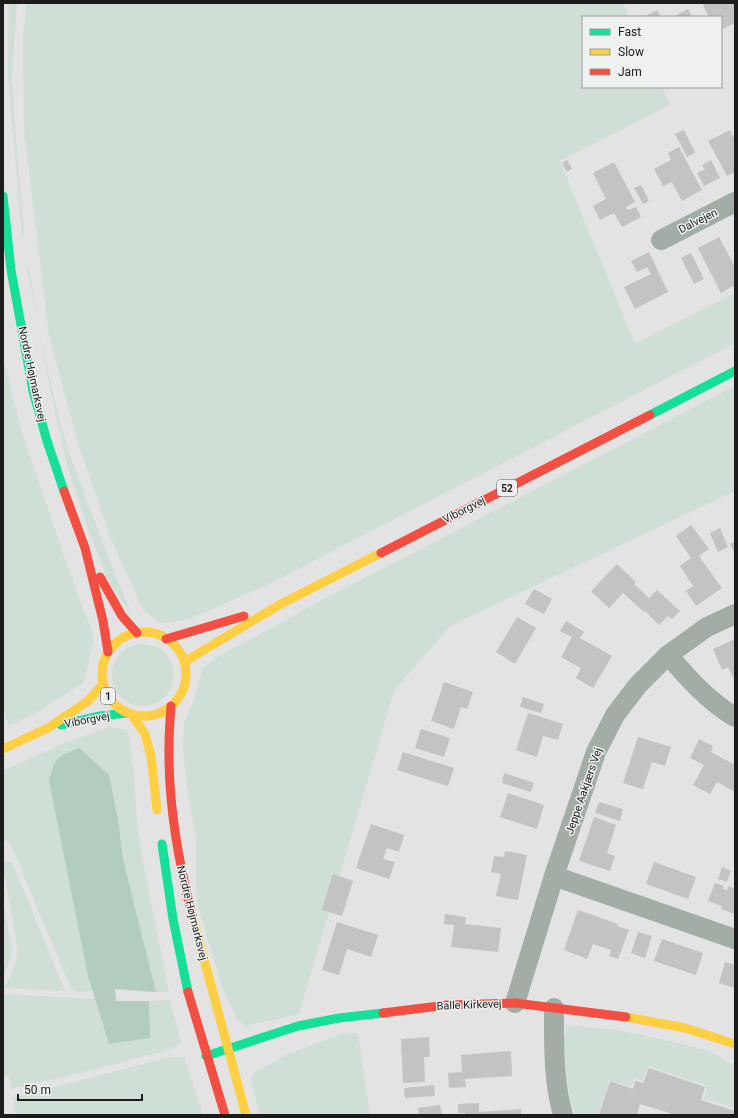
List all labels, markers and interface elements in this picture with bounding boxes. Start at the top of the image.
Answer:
legend [582,16,722,88]
text: Fast [618,25,641,39]
text: Slow [618,45,644,59]
text: Jam [618,65,642,79]
street label: Dalvejen [677,206,719,236]
street label: Nordre Højmarksvej [16,325,48,423]
road number: 52 [497,480,517,496]
street label: Viborgvej [441,494,487,526]
road number: 1 [101,688,115,704]
street label: Viborgvej [63,709,111,731]
street label: Jeppe Aakjærs Vej [563,746,605,836]
street label: Nordre Højmarksvej [174,864,210,962]
street label: Balle Kirkevej [436,997,502,1013]
scale bar [18,1076,142,1102]
text: 50 m [24,1083,51,1097]

